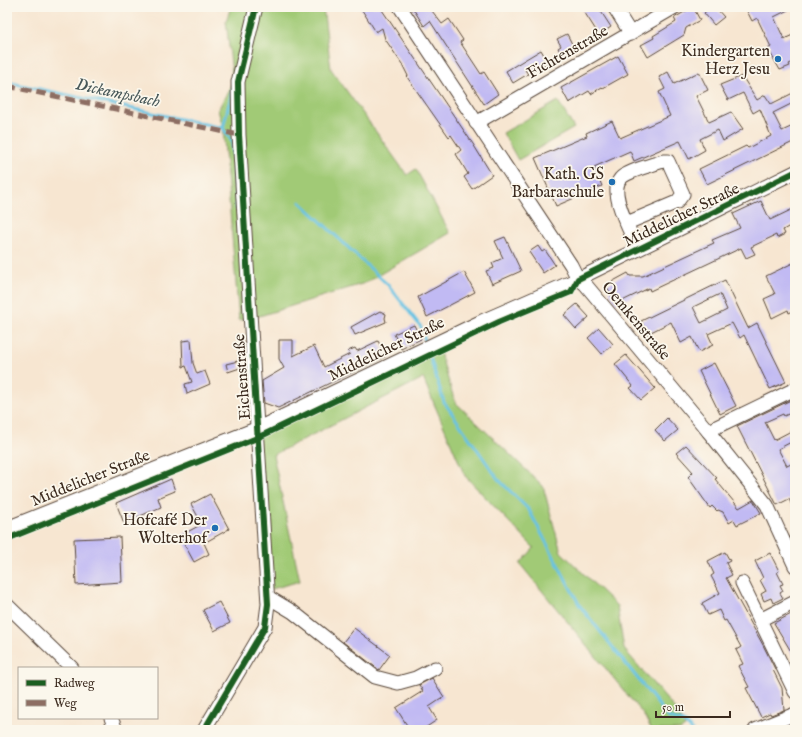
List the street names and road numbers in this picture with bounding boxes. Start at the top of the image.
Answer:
street label: Fichtenstraße [524,21,612,84]
street label: Middelicher Straße [621,179,743,252]
street label: Oemkenstraße [597,278,674,365]
street label: Middelicher Straße [326,313,448,386]
street label: Eichenstraße [230,333,256,420]
street label: Middelicher Straße [28,446,153,512]

